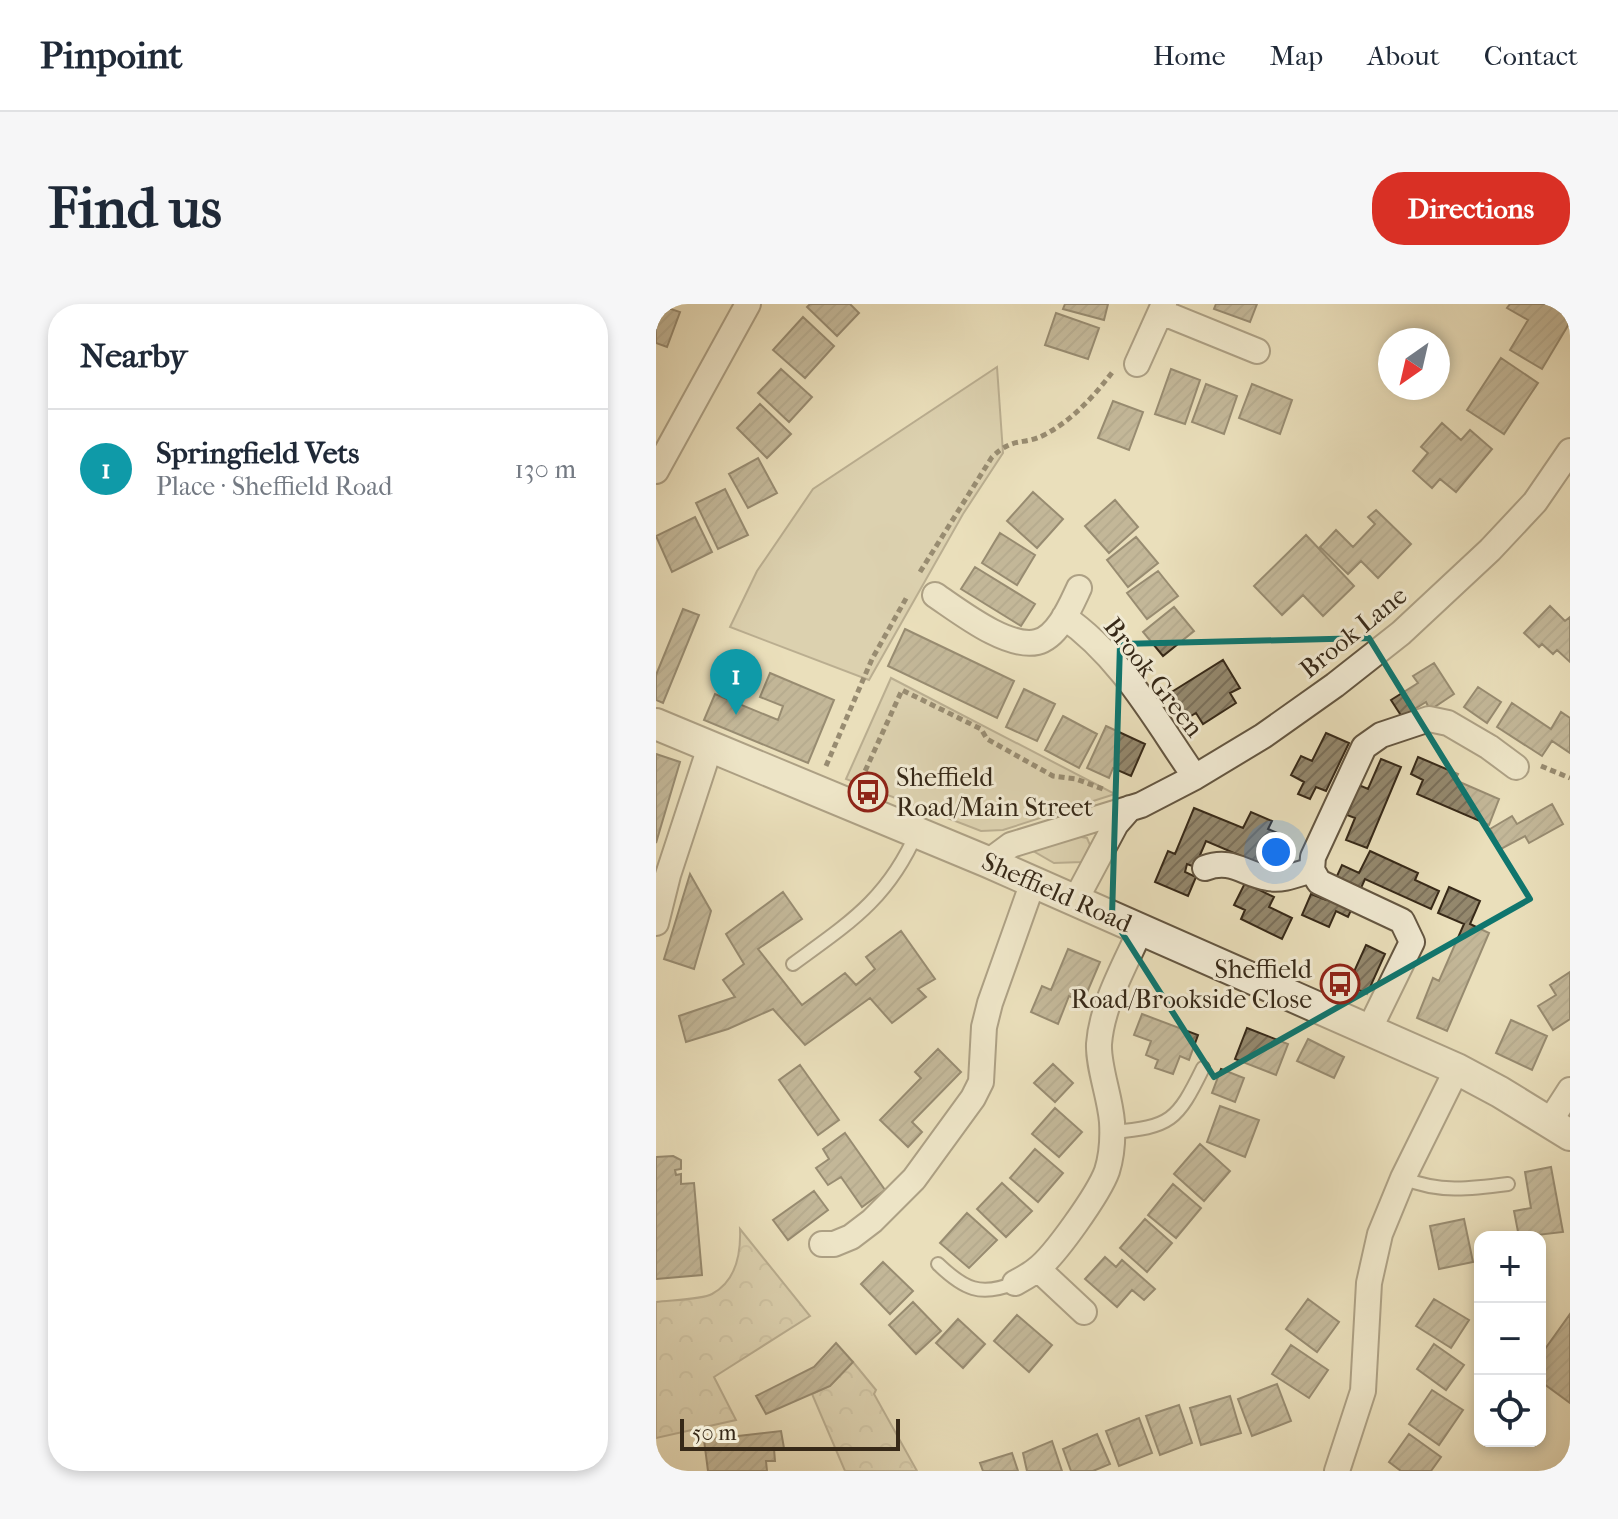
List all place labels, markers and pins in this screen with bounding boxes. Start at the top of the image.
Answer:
pin: 1 [710,649,762,715]
place label: Sheffield Road/Main Street [896,762,1094,823]
bus stop icon: Sheffield Road/Main Street [847,771,889,813]
place label: Sheffield Road/Brookside Close [1071,954,1313,1015]
bus stop icon: Sheffield Road/Brookside Close [1319,963,1361,1005]

